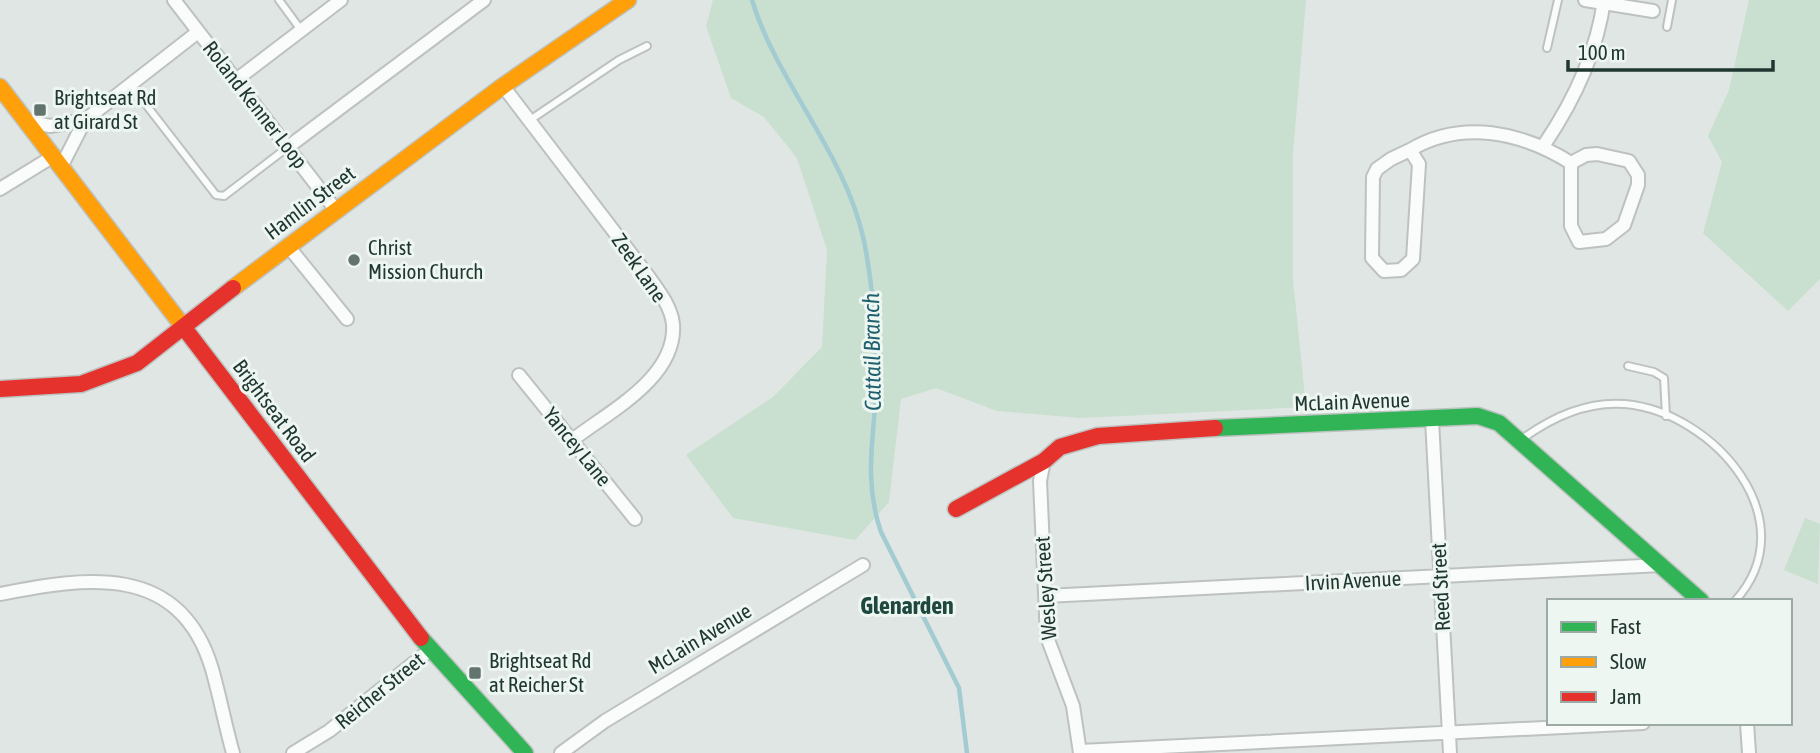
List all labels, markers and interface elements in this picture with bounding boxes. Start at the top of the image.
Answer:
scale bar [1568,28,1773,72]
street label: Roland Kenner Loop [199,36,313,173]
text: 100 m [1578,40,1626,64]
place label: Brightseat Rd at Girard St [54,85,156,133]
marker: Brightseat Rd at Girard St [32,102,48,118]
street label: Hamlin Street [260,161,359,244]
street label: Zeek Lane [608,229,672,306]
place label: Christ Mission Church [368,235,483,283]
marker: Christ Mission Church [346,252,362,268]
water label: Cattail Branch [858,293,886,411]
street label: Brightseat Road [229,354,321,466]
street label: McLain Avenue [1294,387,1410,415]
street label: Yancey Lane [539,402,617,491]
street label: Wesley Street [1029,535,1061,641]
street label: Reed Street [1426,542,1454,632]
street label: Irvin Avenue [1304,565,1402,595]
district label: Glenarden [860,592,954,619]
street label: McLain Avenue [644,598,755,678]
legend [1547,599,1792,725]
text: Fast [1610,614,1641,638]
street label: Reicher Street [330,647,429,733]
place label: Brightseat Rd at Reicher St [489,648,591,696]
text: Slow [1610,649,1647,673]
marker: Brightseat Rd at Reicher St [467,665,483,681]
text: Jam [1610,684,1642,708]

